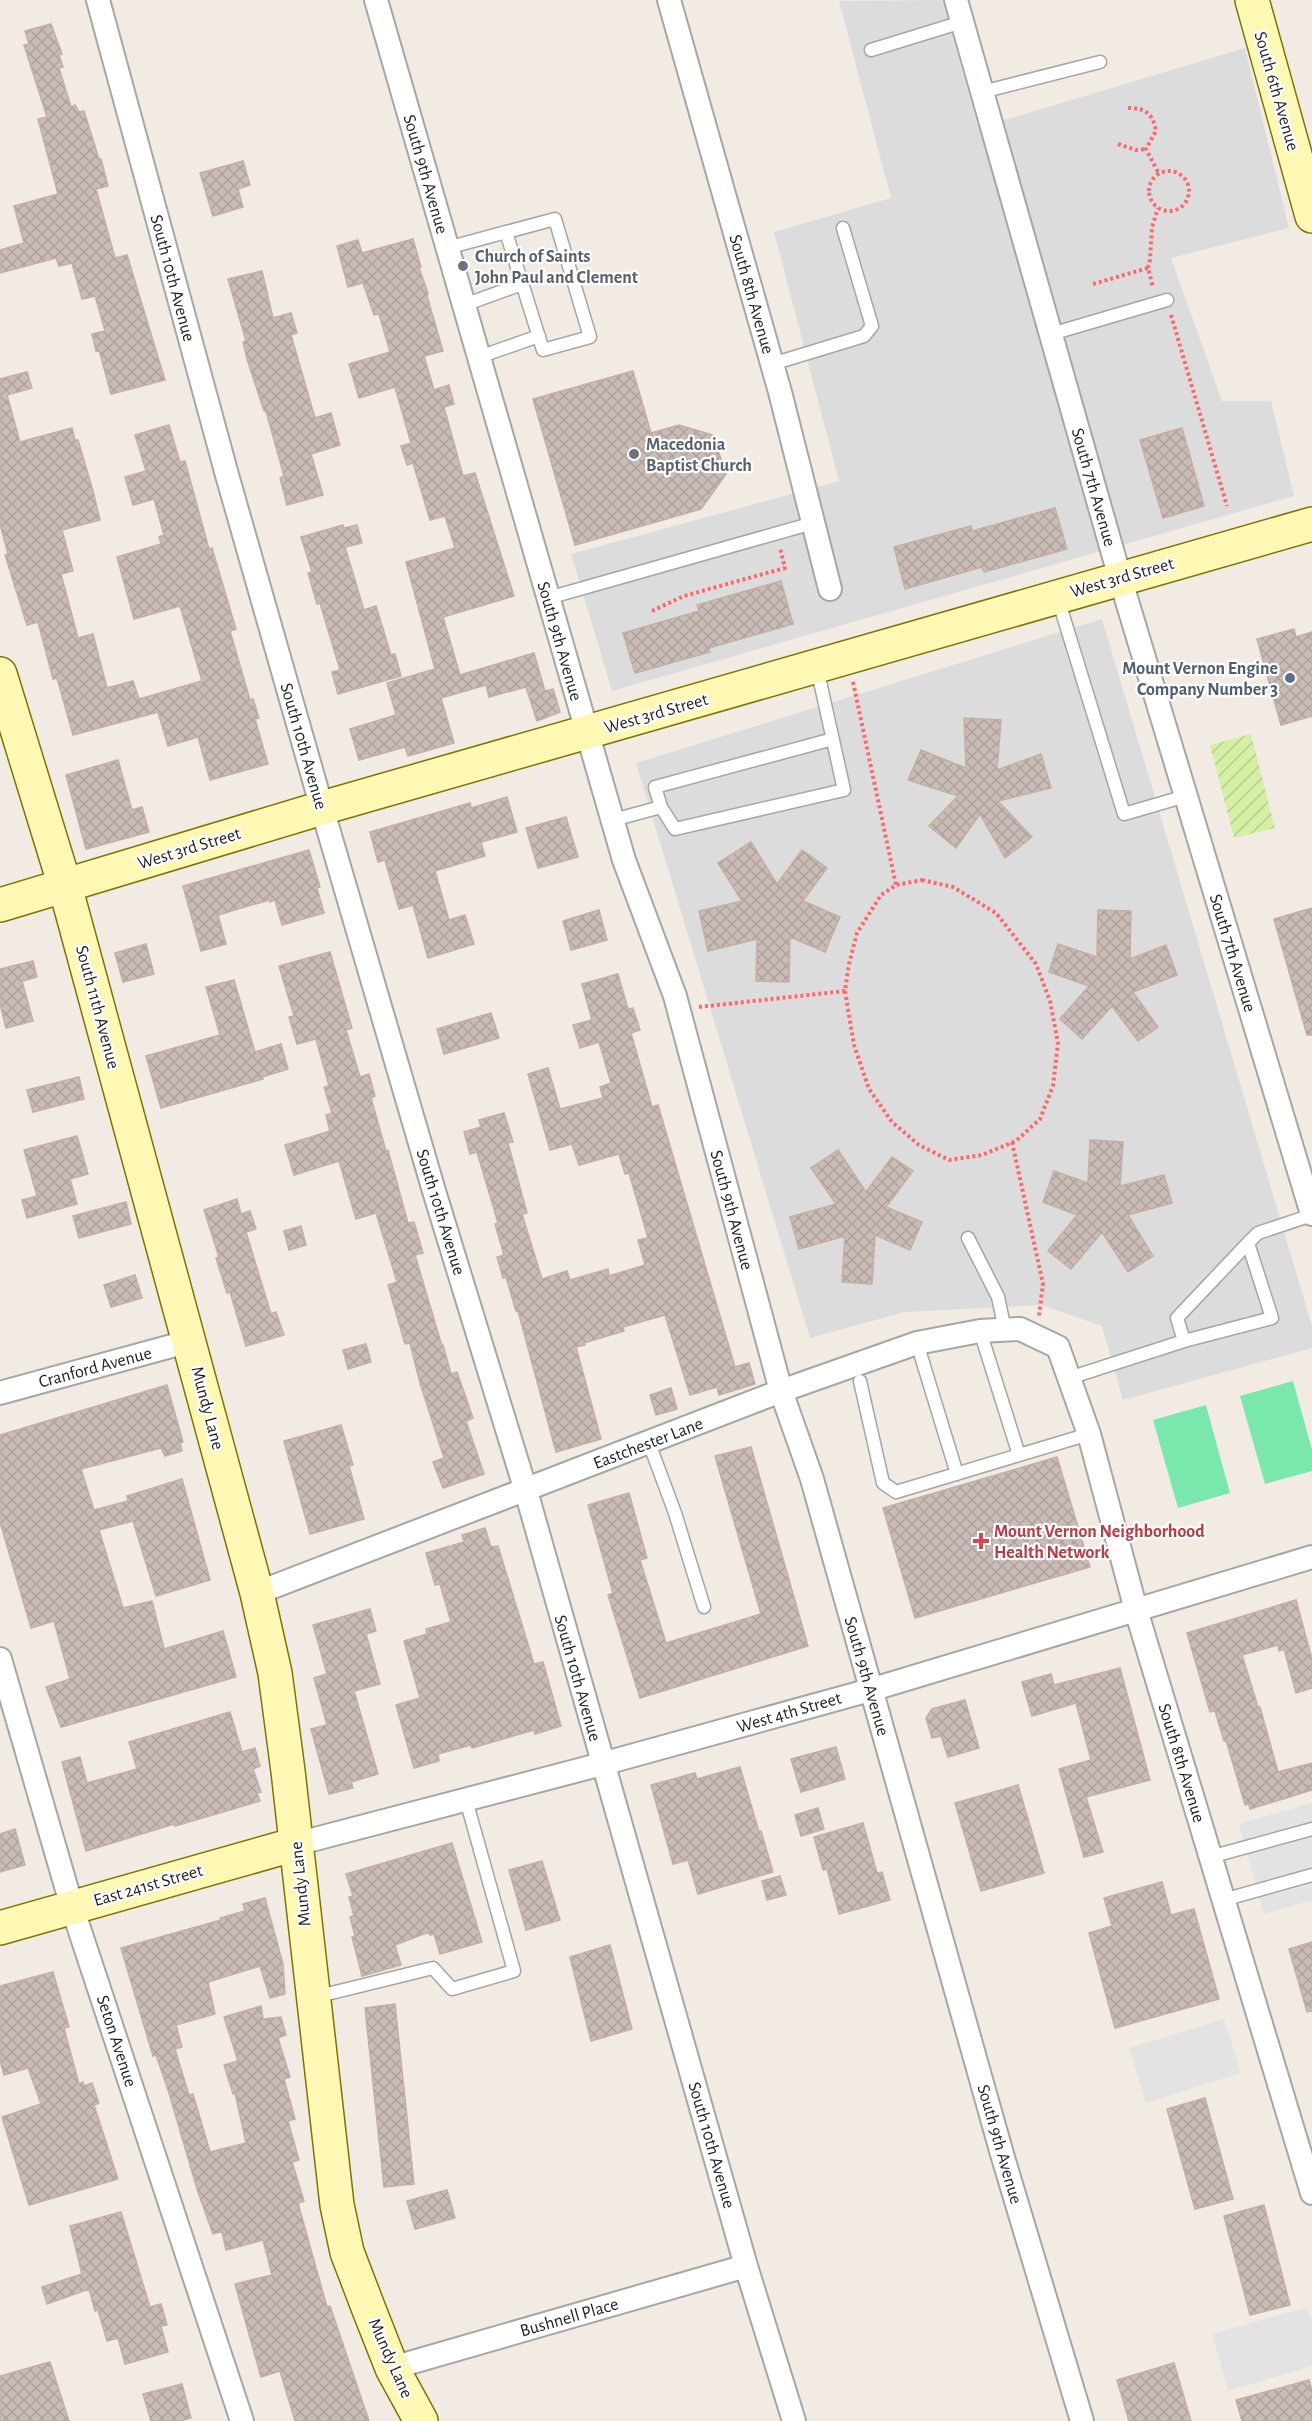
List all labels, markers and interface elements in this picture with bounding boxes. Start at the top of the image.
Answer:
street label: South 6th Avenue [1250,30,1302,153]
street label: South 9th Avenue [399,113,451,236]
street label: South 10th Avenue [146,213,198,344]
street label: South 8th Avenue [725,233,777,356]
place label: Church of Saints John Paul and Clement [475,248,638,287]
marker: Church of Saints John Paul and Clement [456,259,470,273]
street label: South 7th Avenue [1068,426,1119,549]
place label: Macedonia Baptist Church [646,436,752,475]
marker: Macedonia Baptist Church [627,447,641,461]
street label: West 3rd Street [1068,555,1176,601]
street label: South 9th Avenue [533,580,585,703]
place label: Mount Vernon Engine Company Number 3 [1122,660,1278,699]
marker: Mount Vernon Engine Company Number 3 [1283,671,1297,685]
street label: South 10th Avenue [276,681,330,811]
street label: West 3rd Street [602,691,710,737]
street label: West 3rd Street [136,825,243,873]
street label: South 7th Avenue [1206,892,1259,1014]
street label: South 11th Avenue [72,944,122,1071]
street label: South 10th Avenue [412,1147,468,1277]
street label: South 9th Avenue [706,1148,756,1272]
street label: Cranford Avenue [37,1344,154,1392]
street label: Mundy Lane [187,1365,227,1452]
street label: Eastchester Lane [591,1415,706,1473]
place label: Mount Vernon Neighborhood Health Network [994,1523,1205,1562]
marker: Mount Vernon Neighborhood Health Network [972,1532,990,1550]
street label: South 10th Avenue [550,1613,604,1743]
street label: South 9th Avenue [840,1615,892,1738]
street label: West 4th Street [735,1689,844,1737]
street label: South 8th Avenue [1154,1702,1208,1825]
street label: Mundy Lane [288,1841,314,1927]
street label: East 241st Street [92,1862,205,1910]
street label: Seton Avenue [93,1993,139,2089]
street label: South 10th Avenue [684,2080,738,2210]
street label: South 9th Avenue [973,2083,1025,2206]
street label: Bushnell Place [518,2295,621,2341]
street label: Mundy Lane [365,2316,416,2401]

